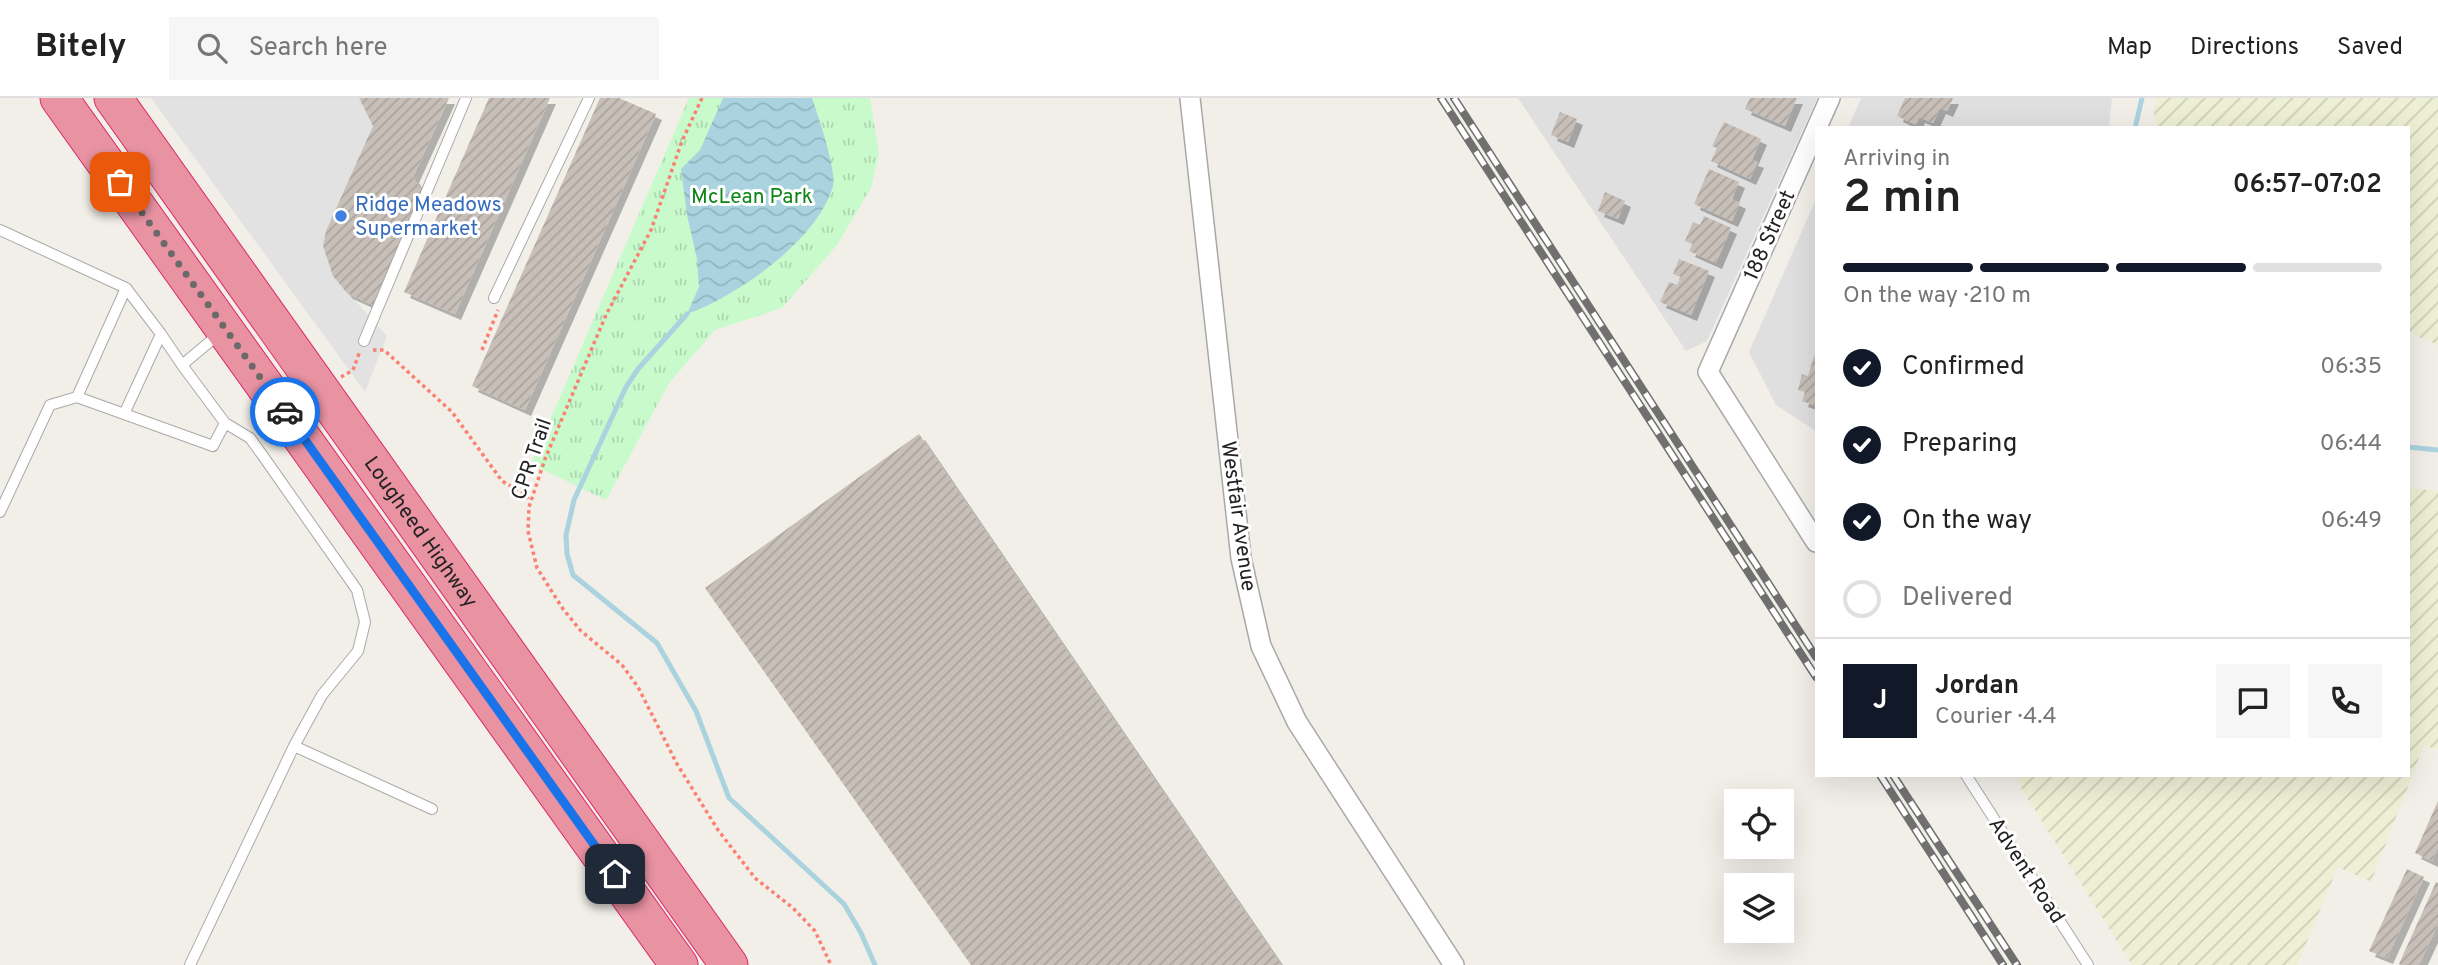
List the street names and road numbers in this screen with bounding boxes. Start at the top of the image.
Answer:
street label: 188 Street [1738,186,1802,285]
street label: CPR Trail [506,415,559,504]
street label: Westfair Avenue [1214,439,1261,593]
street label: Lougheed Highway [357,451,483,614]
street label: Advent Road [1981,813,2070,929]

